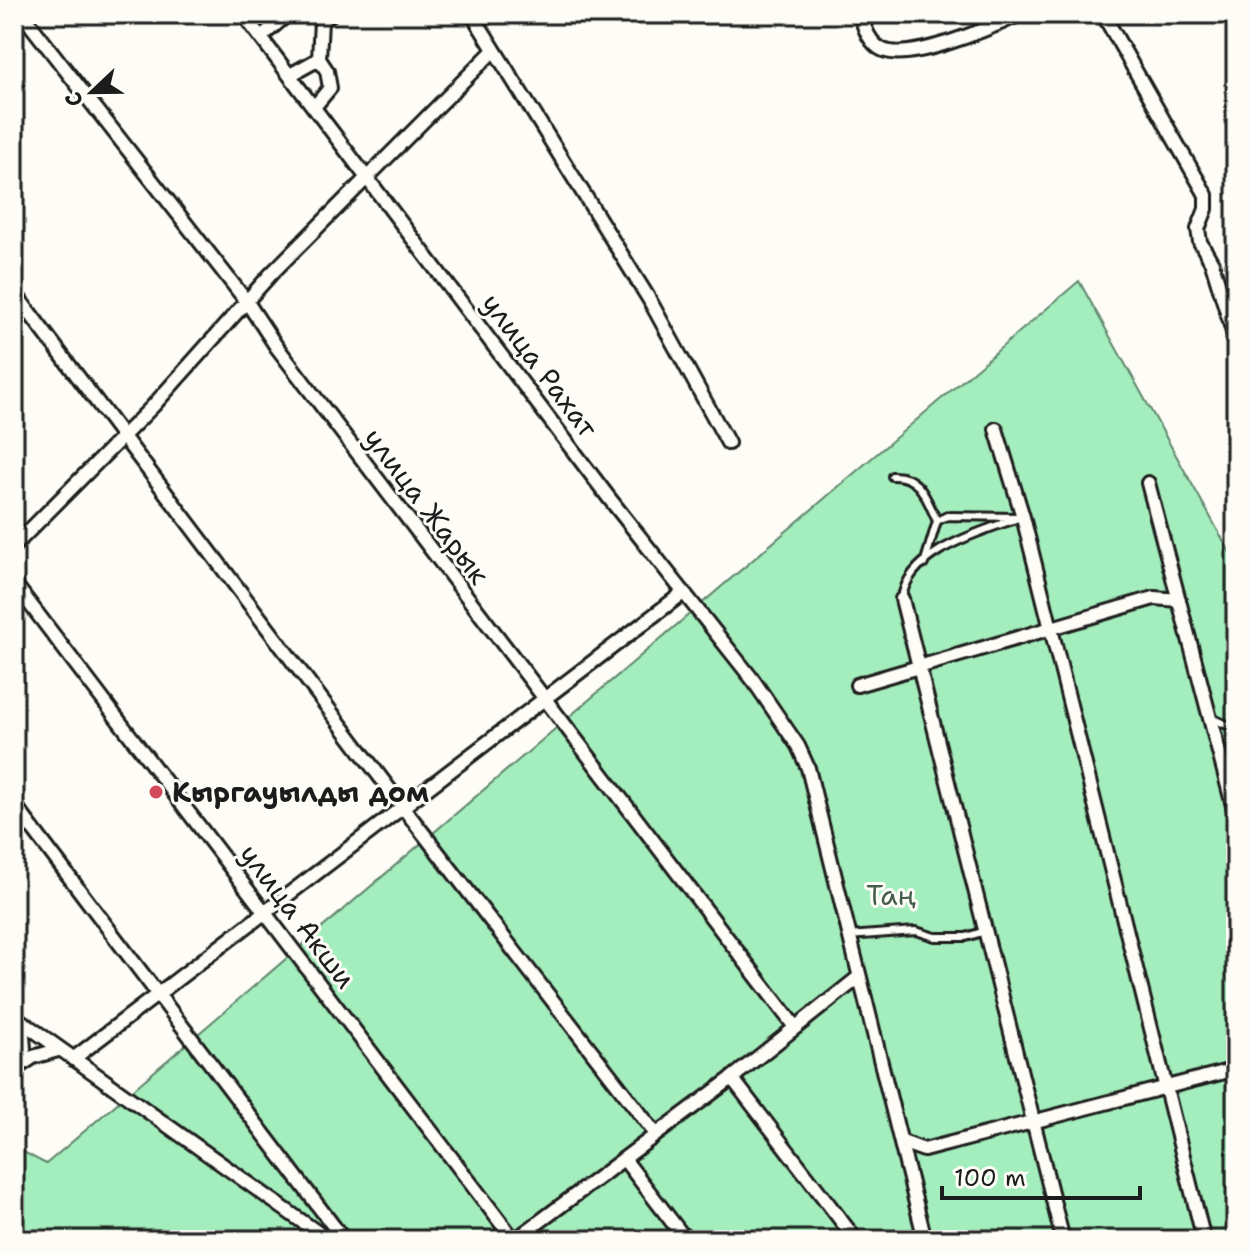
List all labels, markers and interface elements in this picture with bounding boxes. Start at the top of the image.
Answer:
north arrow [52,52,132,132]
text: С [58,88,90,111]
street label: улица Рахат [473,285,607,445]
street label: улица Жарык [356,420,498,592]
place label: Кыргауылды дом [172,773,429,811]
marker: Кыргауылды дом [147,783,165,801]
street label: улица Акши [231,836,365,996]
park label: Таң [866,876,916,914]
scale bar [942,1150,1140,1200]
text: 100 m [954,1162,1026,1194]

